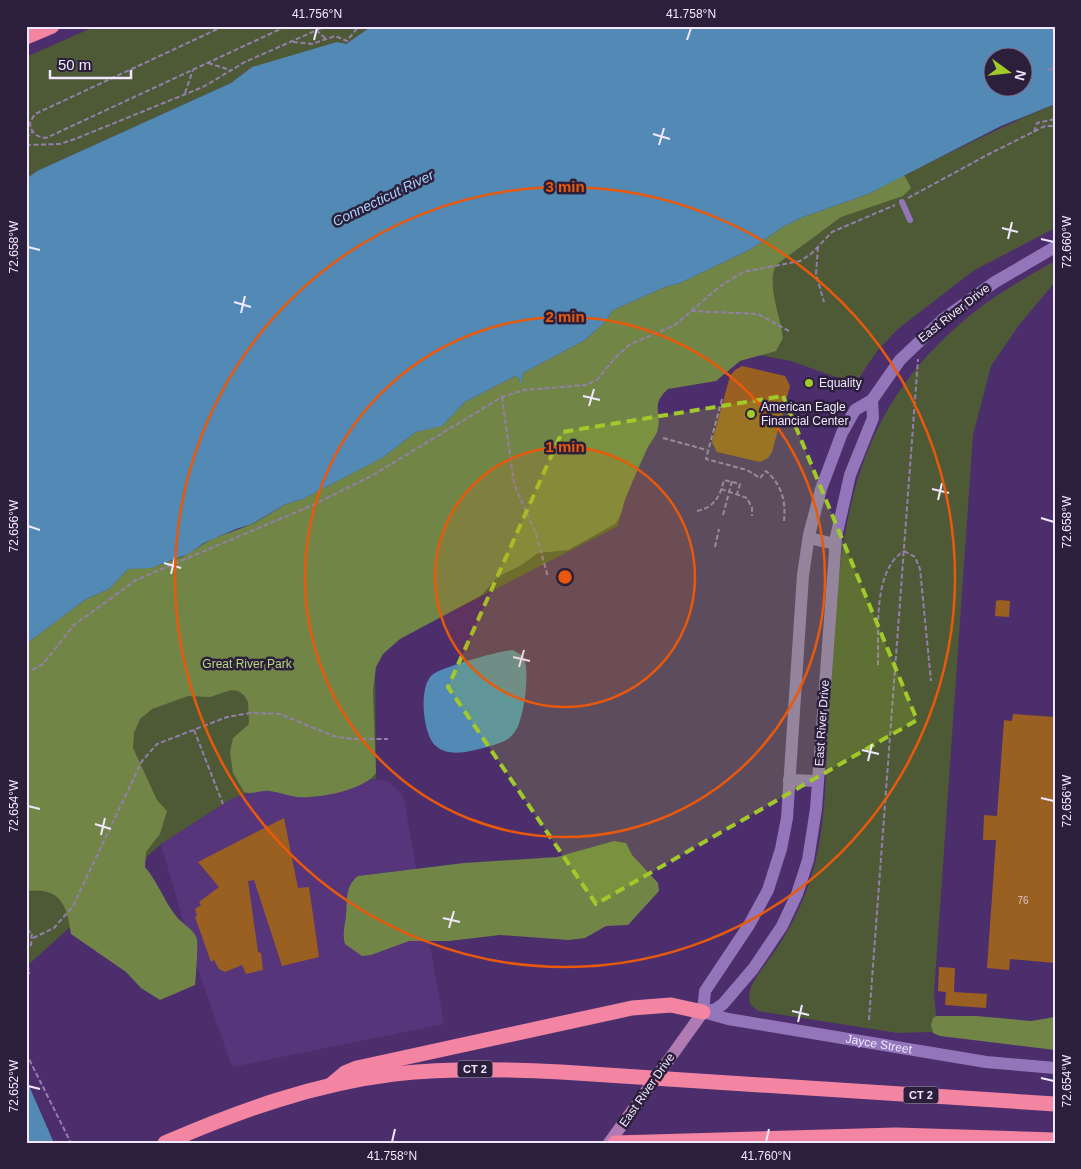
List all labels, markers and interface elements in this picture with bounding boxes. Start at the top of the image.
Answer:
text: 41.756°N [292,7,342,21]
text: 41.758°N [666,7,716,21]
scale bar [50,48,131,80]
north arrow [984,48,1034,98]
text: 50 m [58,56,91,73]
text: N [1012,68,1030,82]
water label: Connecticut River [330,166,437,229]
text: 3 min [545,178,585,195]
text: 72.660°W [1060,215,1074,268]
text: 72.658°W [7,220,21,273]
street label: East River Drive [916,281,993,345]
text: 2 min [545,308,585,325]
place label: Equality [819,376,862,390]
marker: Equality [803,377,815,389]
place label: American Eagle Financial Center [761,400,848,428]
marker: American Eagle Financial Center [745,408,757,420]
text: 1 min [545,438,585,455]
text: 72.658°W [1060,495,1074,548]
text: 72.656°W [7,499,21,552]
centre of rings [556,568,574,586]
park label: Great River Park [202,657,293,671]
street label: East River Drive [812,679,832,767]
text: 72.656°W [1060,774,1074,827]
text: 72.654°W [7,779,21,832]
house number: 76 [1017,895,1029,906]
street label: Jayce Street [845,1032,914,1057]
street label: East River Drive [616,1050,678,1130]
text: 72.654°W [1060,1054,1074,1107]
text: 72.652°W [7,1059,21,1112]
road number: CT 2 [458,1060,492,1078]
road number: CT 2 [904,1086,938,1104]
text: 41.758°N [367,1149,417,1163]
text: 41.760°N [741,1149,791,1163]

